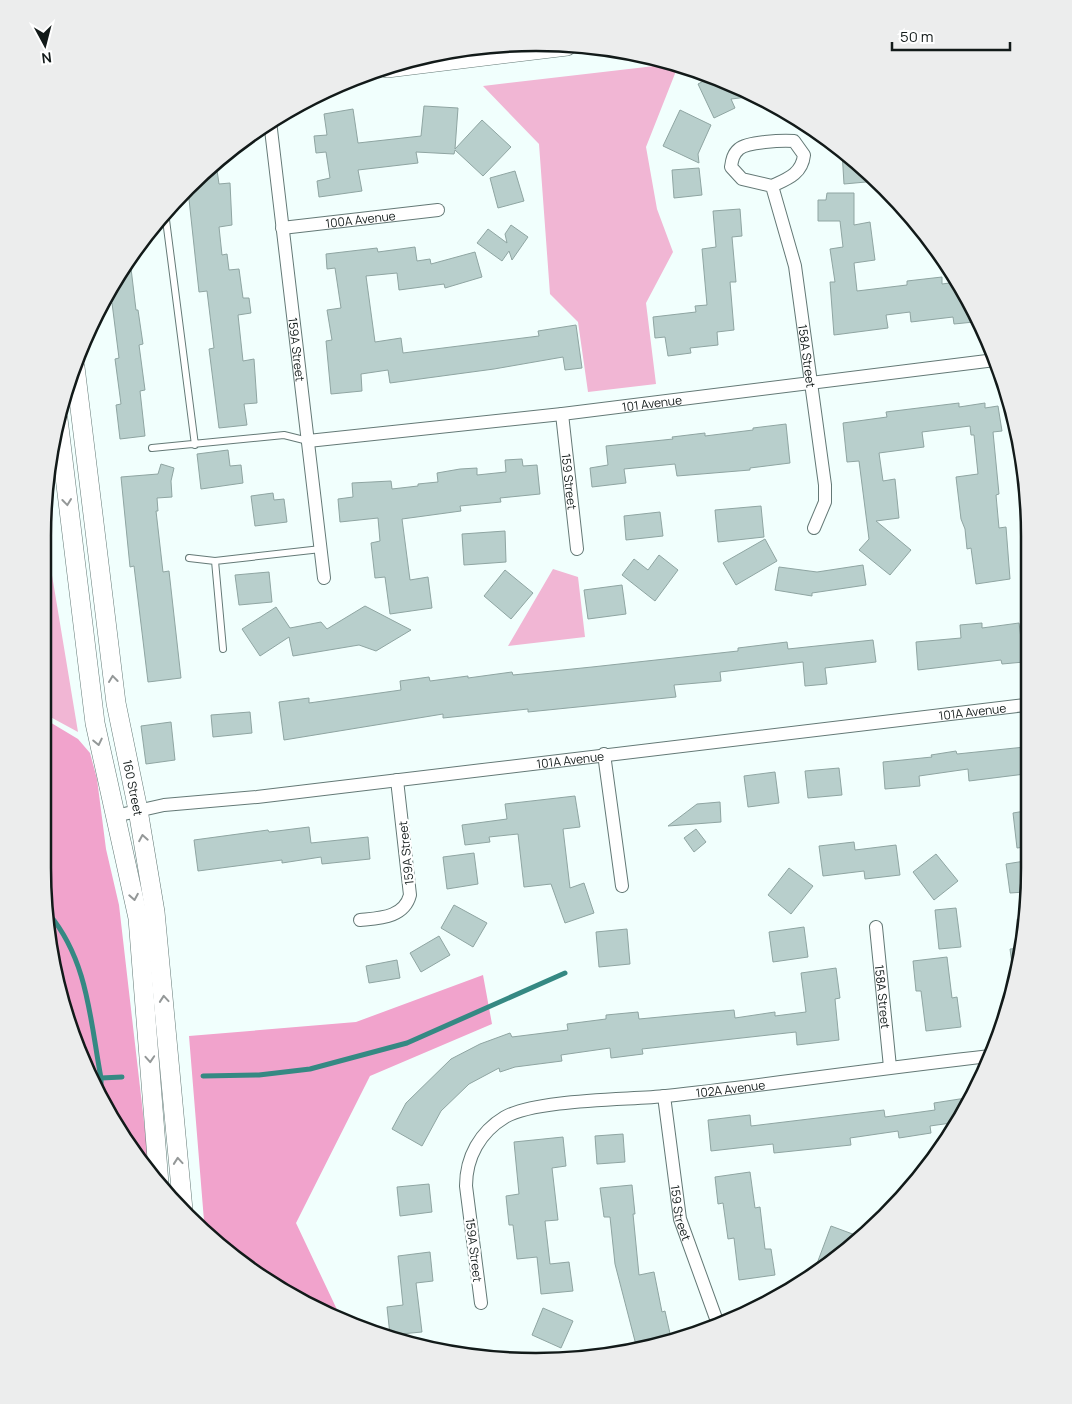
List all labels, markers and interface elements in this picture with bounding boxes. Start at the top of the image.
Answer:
north arrow [20,20,70,70]
scale bar [892,20,1010,52]
text: 50 m [900,26,934,47]
text: N [40,48,53,68]
street label: 100A Avenue [324,206,396,231]
street label: 159A Street [285,316,309,383]
street label: 158A Street [795,323,820,389]
street label: 101 Avenue [621,391,683,415]
street label: 159 Street [558,452,581,511]
one-way arrow [62,498,72,507]
one-way arrow [108,674,119,682]
street label: 101A Avenue [938,699,1007,724]
one-way arrow [93,737,103,746]
street label: 101A Avenue [536,747,605,772]
street label: 160 Street [119,758,147,817]
street label: 159A Street [394,820,418,886]
one-way arrow [138,834,148,843]
one-way arrow [129,893,139,902]
street label: 158A Street [871,964,895,1029]
one-way arrow [159,995,170,1003]
one-way arrow [144,1055,155,1063]
street label: 102A Avenue [695,1076,766,1101]
one-way arrow [173,1157,184,1165]
street label: 159 Street [667,1184,696,1243]
street label: 159A Street [462,1217,486,1283]

